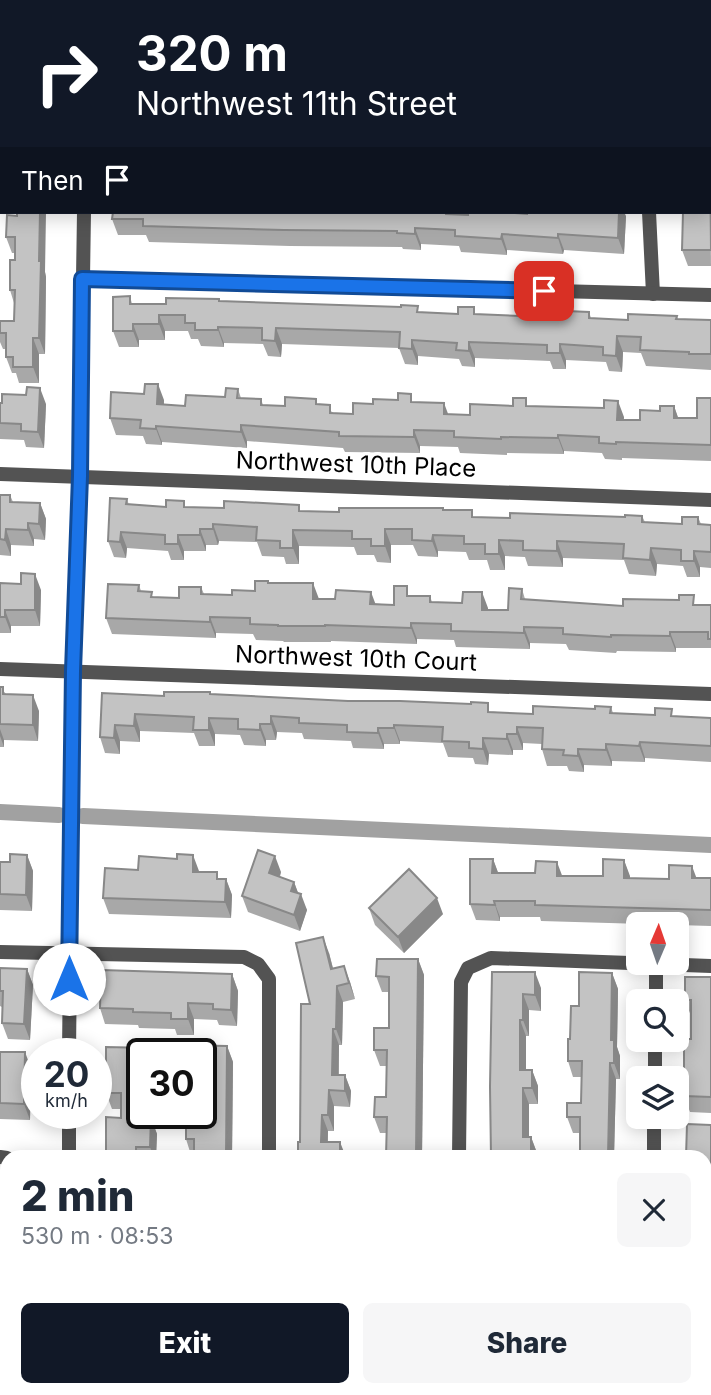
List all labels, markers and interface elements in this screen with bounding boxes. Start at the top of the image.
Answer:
text: 320 m [136,24,288,83]
icon: right [21,28,112,119]
text: Northwest 11th Street [136,84,457,123]
icon: arrive [98,161,136,199]
text: Then [21,165,84,196]
pin [514,261,574,321]
icon: arrive [525,272,563,310]
street label: Northwest 10th Place [235,445,477,483]
street label: Northwest 10th Court [235,639,477,677]
north arrow [626,912,690,975]
map controls [626,912,689,1129]
position arrow [32,942,106,1016]
button: search [626,989,689,1052]
speed limit sign: 30 [126,1038,217,1129]
text: 20 [44,1053,89,1095]
button: layers [626,1066,689,1129]
text: km/h [45,1090,88,1111]
text: 2 min [21,1170,135,1221]
button: close [617,1173,691,1247]
text: 530 m · 08:53 [21,1222,173,1250]
button: Exit [21,1303,349,1383]
button: Share [363,1303,691,1383]

